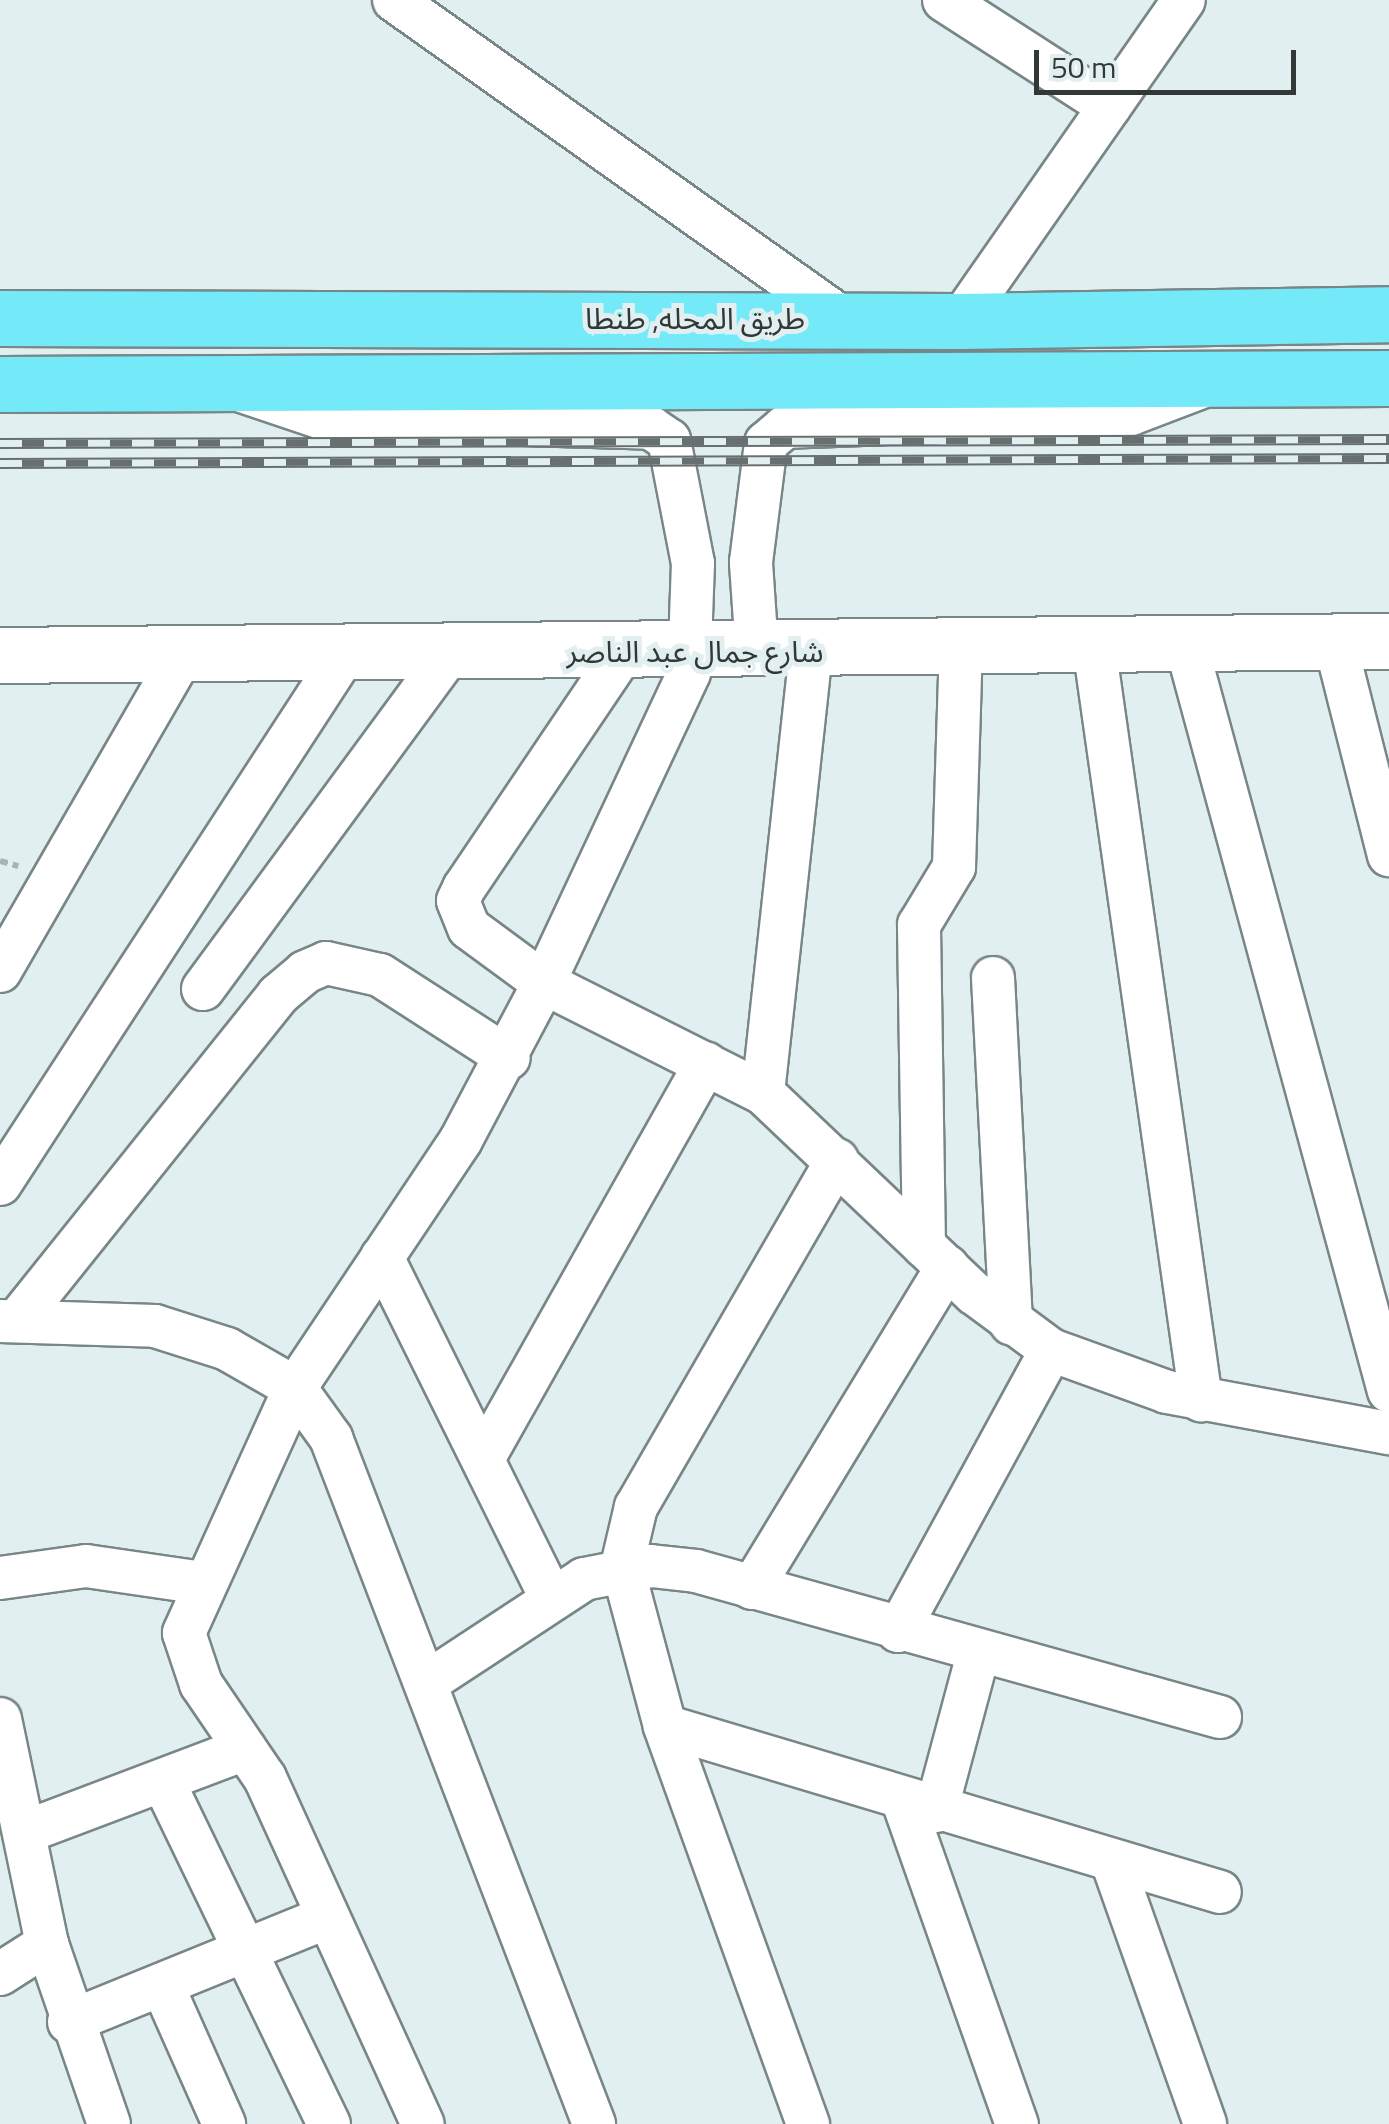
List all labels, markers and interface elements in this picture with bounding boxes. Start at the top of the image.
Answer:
scale bar [1039,30,1302,92]
text: 50 m [1051,44,1116,90]
street label: طريق المحله, طنطا [585,300,805,336]
street label: شارع جمال عبد الناصر [566,633,824,669]

